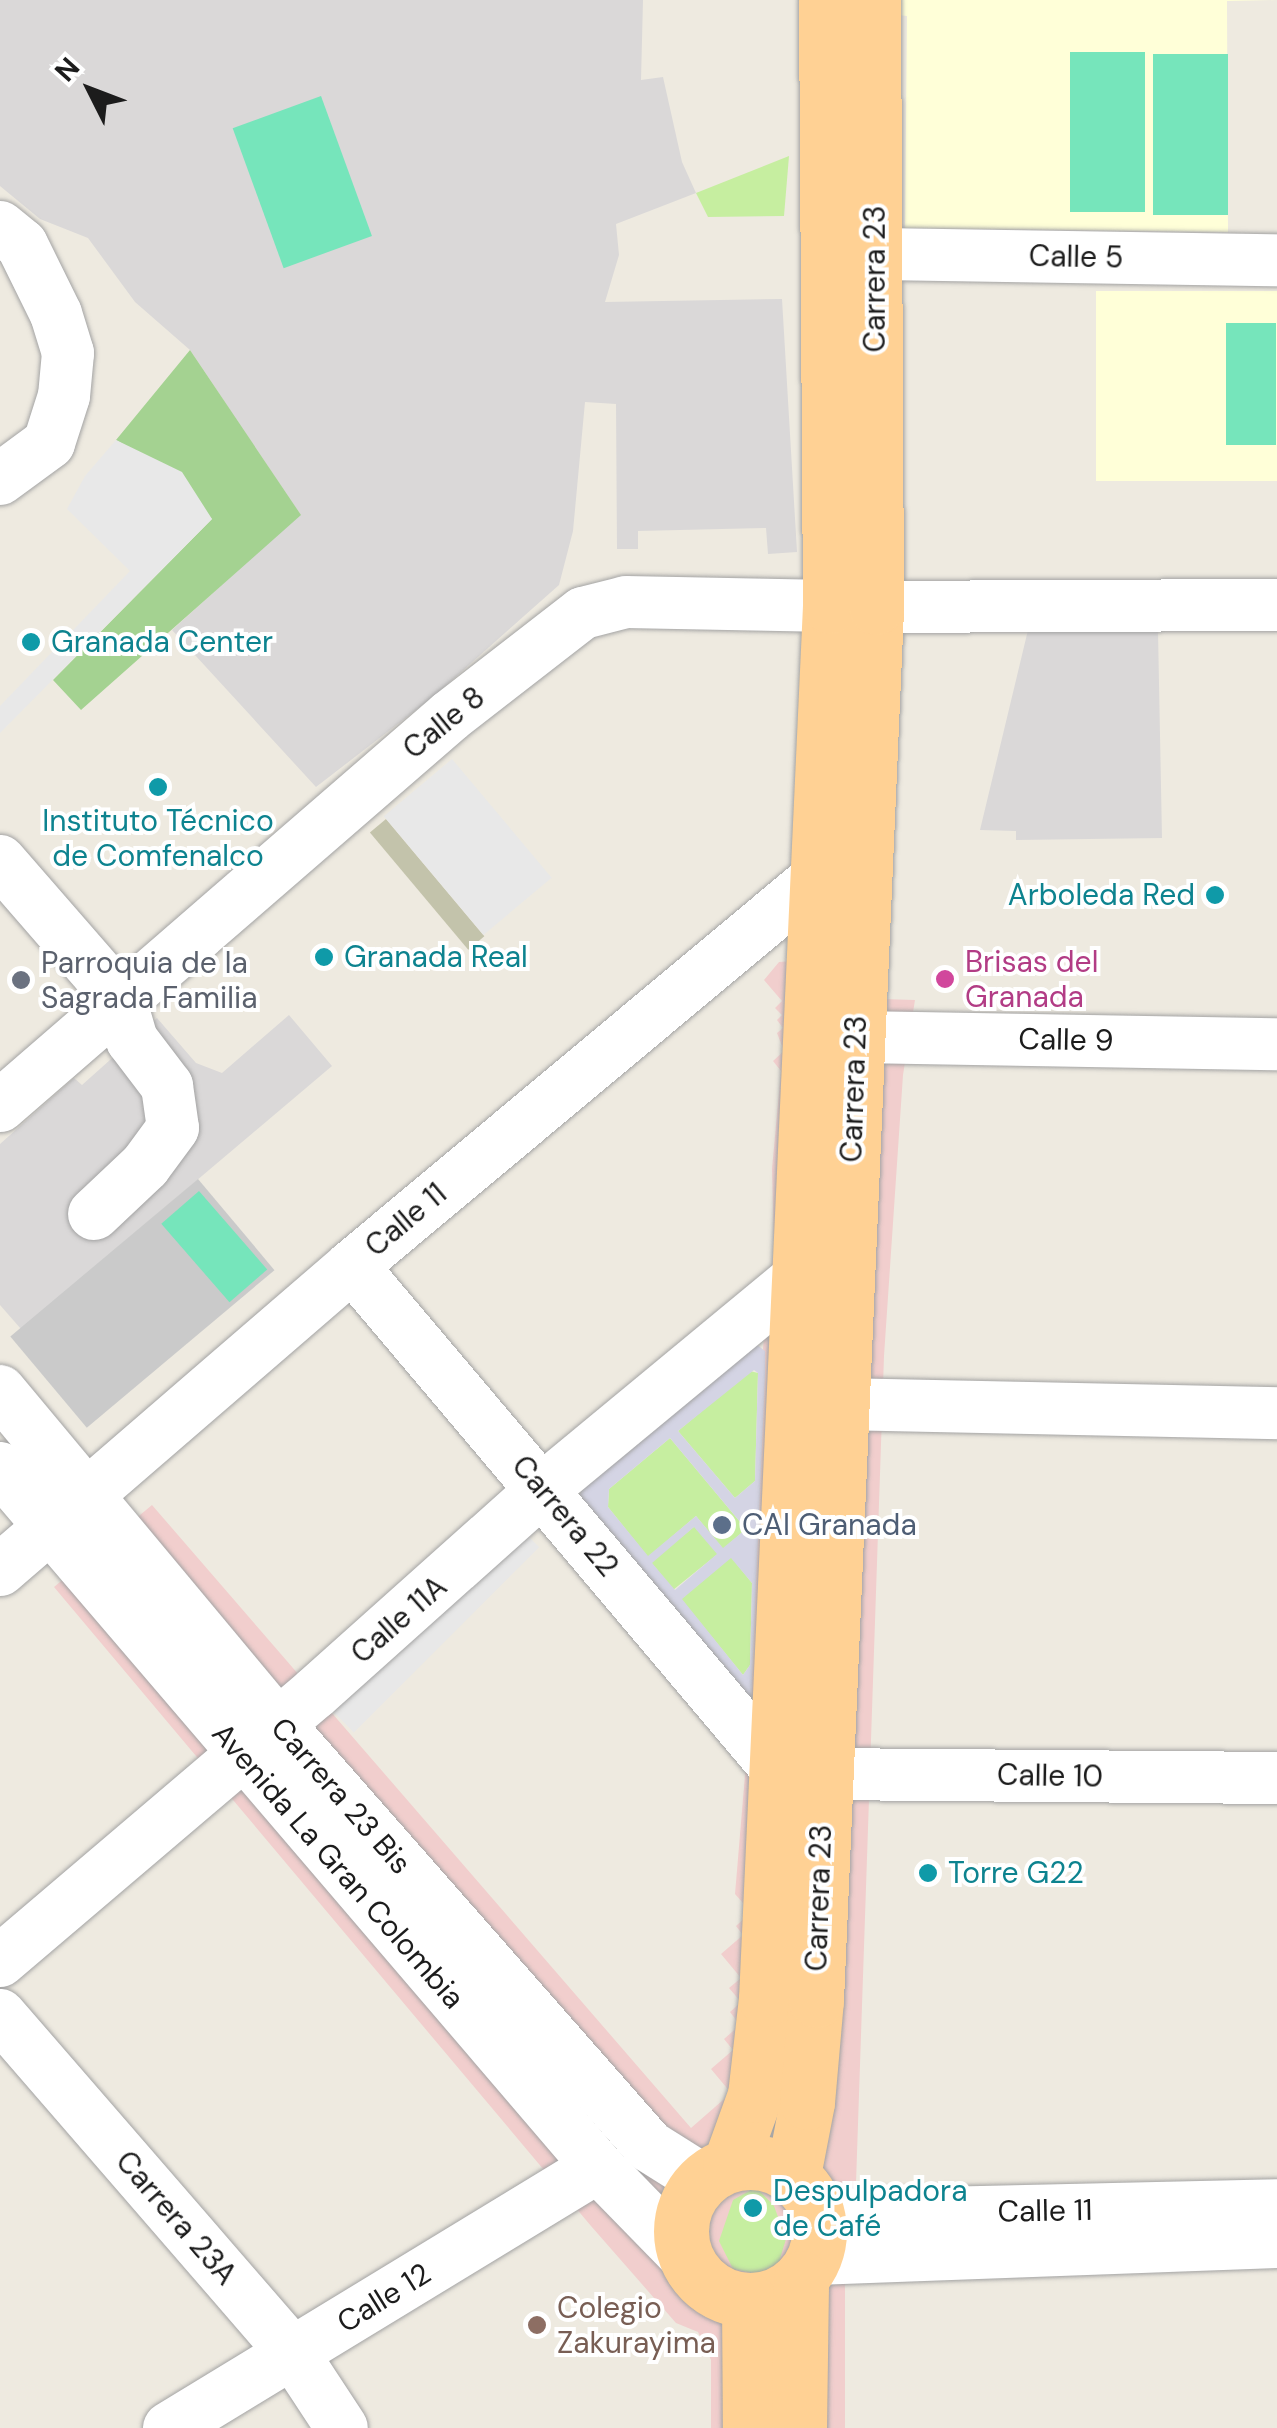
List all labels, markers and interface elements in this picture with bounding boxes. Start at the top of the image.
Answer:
north arrow [40,40,140,140]
text: N [47,50,88,90]
street label: Carrera 23 [857,206,893,352]
street label: Calle 5 [1028,238,1124,276]
place label: Granada Center [51,624,273,660]
marker: Granada Center [20,631,42,653]
street label: Calle 8 [396,679,492,767]
marker: Instituto Técnico de Comfenalco [147,776,169,798]
place label: Instituto Técnico de Comfenalco [42,803,274,874]
place label: Arboleda Red [1008,877,1195,913]
marker: Arboleda Red [1204,884,1226,906]
place label: Granada Real [344,939,528,975]
place label: Brisas del Granada [965,944,1098,1014]
place label: Parroquia de la Sagrada Familia [41,945,257,1016]
marker: Granada Real [313,946,335,968]
marker: Brisas del Granada [934,968,956,990]
marker: Parroquia de la Sagrada Familia [10,969,32,991]
street label: Carrera 23 [833,1015,875,1163]
street label: Calle 9 [1018,1021,1114,1059]
street label: Calle 11 [358,1176,454,1264]
street label: Carrera 22 [504,1448,626,1584]
place label: CAI Granada [742,1507,917,1543]
marker: CAI Granada [711,1514,733,1536]
street label: Calle 11A [344,1569,454,1671]
street label: Carrera 23 Bis [263,1711,419,1881]
street label: Avenida La Gran Colombia [204,1716,472,2016]
street label: Calle 10 [997,1757,1103,1795]
street label: Carrera 23 [798,1824,840,1972]
place label: Torre G22 [948,1855,1084,1891]
marker: Torre G22 [917,1862,939,1884]
street label: Carrera 23A [108,2144,244,2292]
place label: Despulpadora de Café [773,2173,968,2244]
street label: Calle 11 [997,2192,1093,2230]
marker: Despulpadora de Café [742,2197,764,2219]
street label: Calle 12 [331,2255,437,2341]
place label: Colegio Zakurayima [557,2290,716,2360]
marker: Colegio Zakurayima [526,2314,548,2336]

